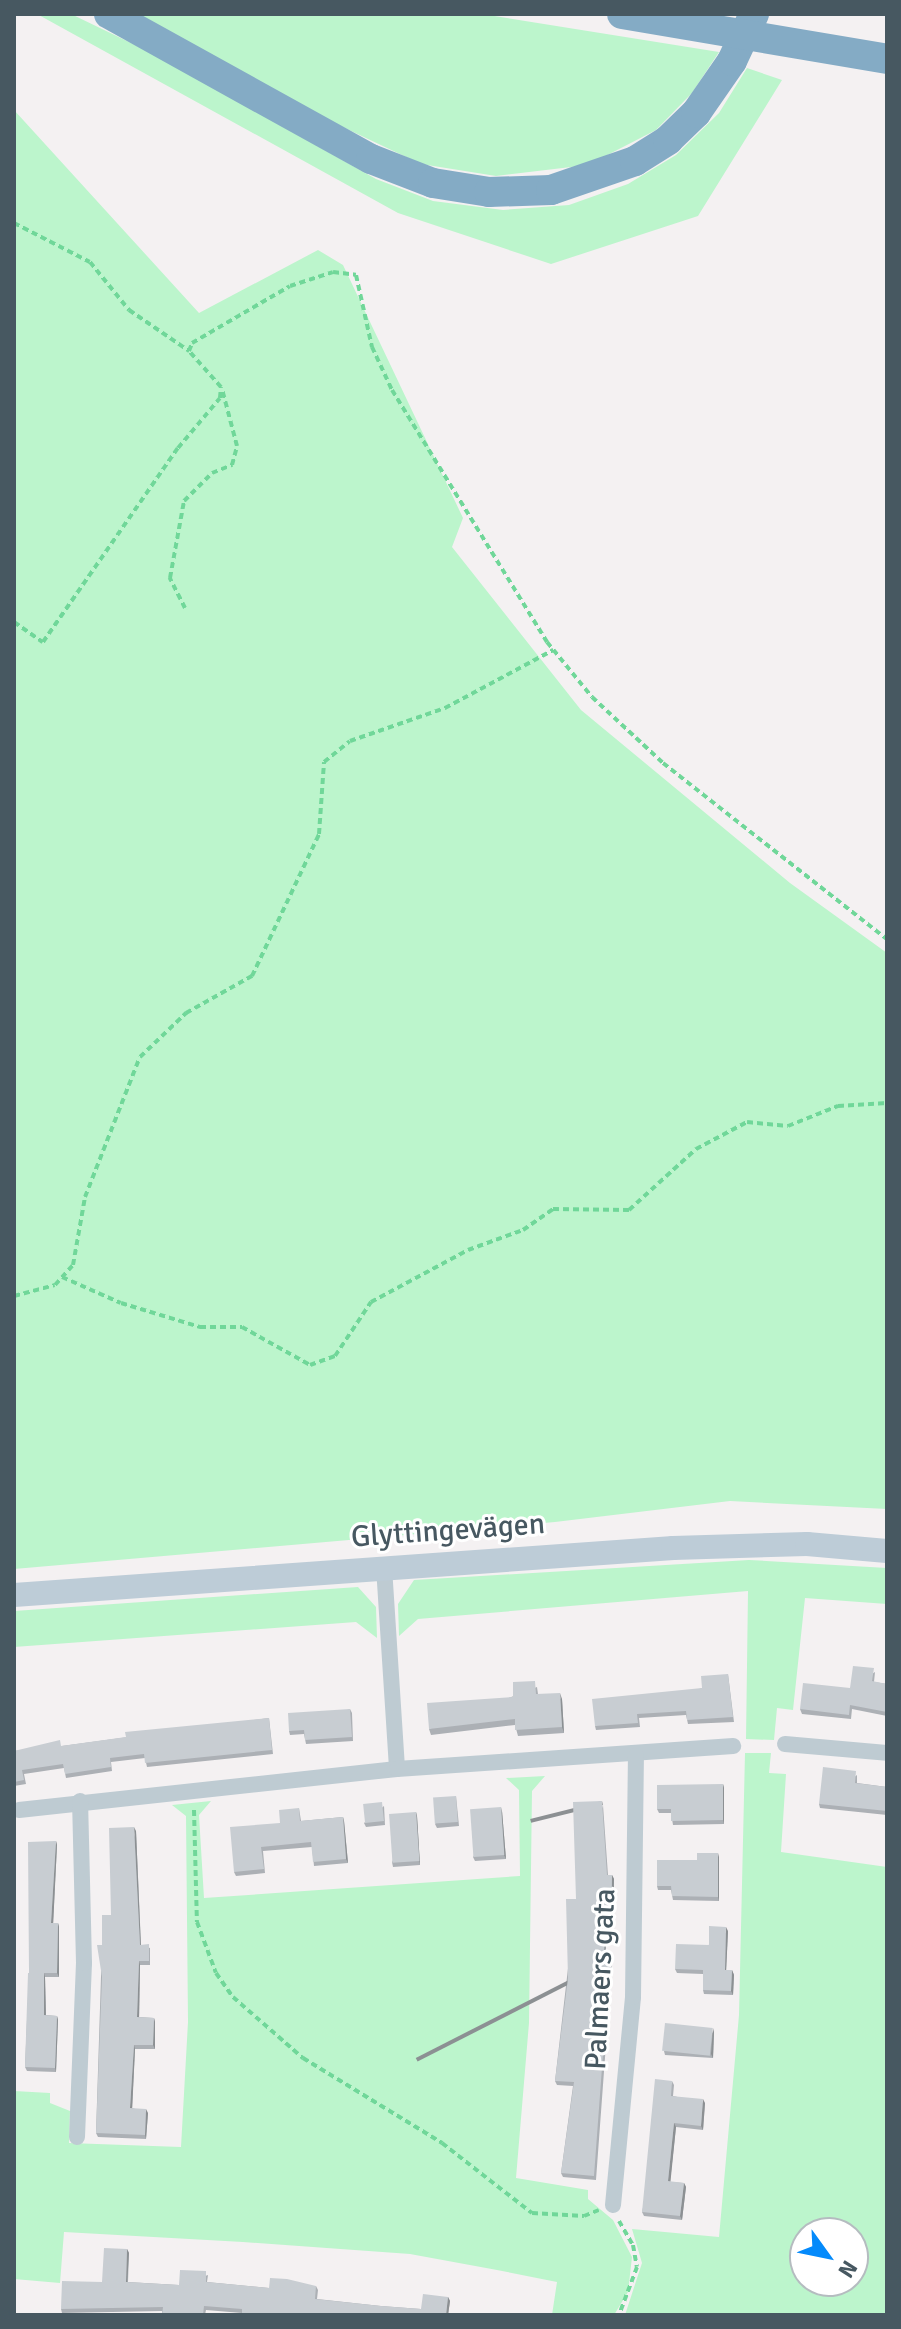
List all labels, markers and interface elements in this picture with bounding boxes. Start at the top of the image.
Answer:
street label: Glyttingevägen [350,1506,546,1556]
street label: Palmaers gata [578,1887,624,2071]
north arrow [789,2217,869,2297]
text: N [832,2255,863,2283]

